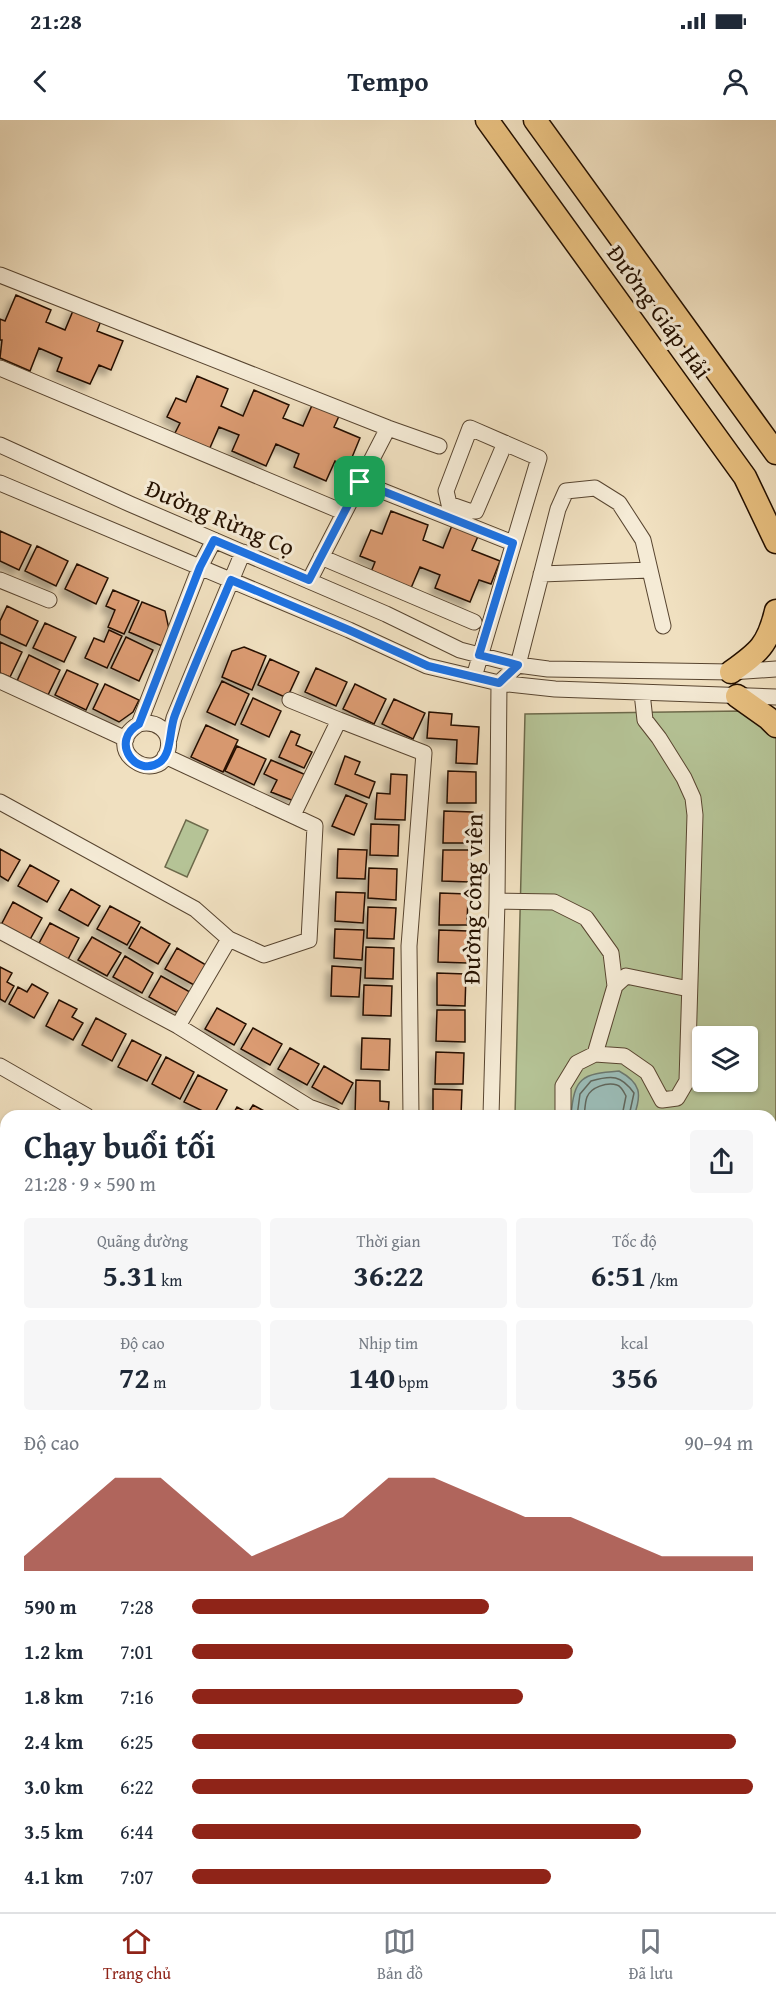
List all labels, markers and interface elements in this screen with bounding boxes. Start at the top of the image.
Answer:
text: 21:28 [30,5,82,37]
text: Tempo [348,61,429,101]
icon: back [24,65,57,98]
icon: person [719,65,752,98]
street label: Đường Giáp Hải [599,237,720,386]
pin [334,456,385,507]
icon: arrive [343,465,376,498]
street label: Đường Rừng Cọ [140,470,300,565]
street label: Đường công viên [454,813,491,985]
map controls [692,1026,758,1092]
button: layers [692,1026,758,1092]
text: Chạy buổi tối [24,1122,216,1170]
button: share [690,1130,753,1193]
text: 21:28 · 9 × 590 m [24,1169,156,1198]
text: Quãng đường [97,1229,188,1253]
text: Thời gian [357,1229,420,1253]
text: Tốc độ [612,1229,657,1253]
text: 5.31 [103,1253,158,1297]
text: 36:22 [353,1253,424,1297]
text: 6:51 [591,1253,646,1297]
text: km [158,1268,182,1292]
text: /km [646,1268,678,1292]
text: Độ cao [120,1331,165,1355]
text: Nhịp tim [359,1331,418,1355]
text: kcal [621,1331,648,1355]
text: 72 [119,1355,150,1399]
text: 140 [348,1355,395,1399]
text: 356 [611,1355,658,1399]
text: m [150,1370,166,1394]
text: bpm [395,1370,429,1394]
text: Độ cao [24,1428,79,1457]
text: 90–94 m [684,1428,753,1457]
text: 590 m [24,1592,77,1621]
text: 7:28 [120,1592,154,1621]
text: 1.2 km [24,1637,83,1666]
text: 7:01 [120,1637,154,1666]
text: 1.8 km [24,1682,83,1711]
text: 7:16 [120,1682,154,1711]
text: 2.4 km [24,1727,83,1756]
text: 6:25 [120,1727,154,1756]
text: 3.0 km [24,1772,83,1801]
text: 6:22 [120,1772,154,1801]
text: 3.5 km [24,1817,83,1846]
text: 6:44 [120,1817,154,1846]
text: 4.1 km [24,1862,83,1891]
text: 7:07 [120,1862,154,1891]
tab: Trang chủ [103,1925,171,1985]
tab: Bản đồ [377,1925,423,1985]
tab: Đã lưu [629,1925,673,1985]

